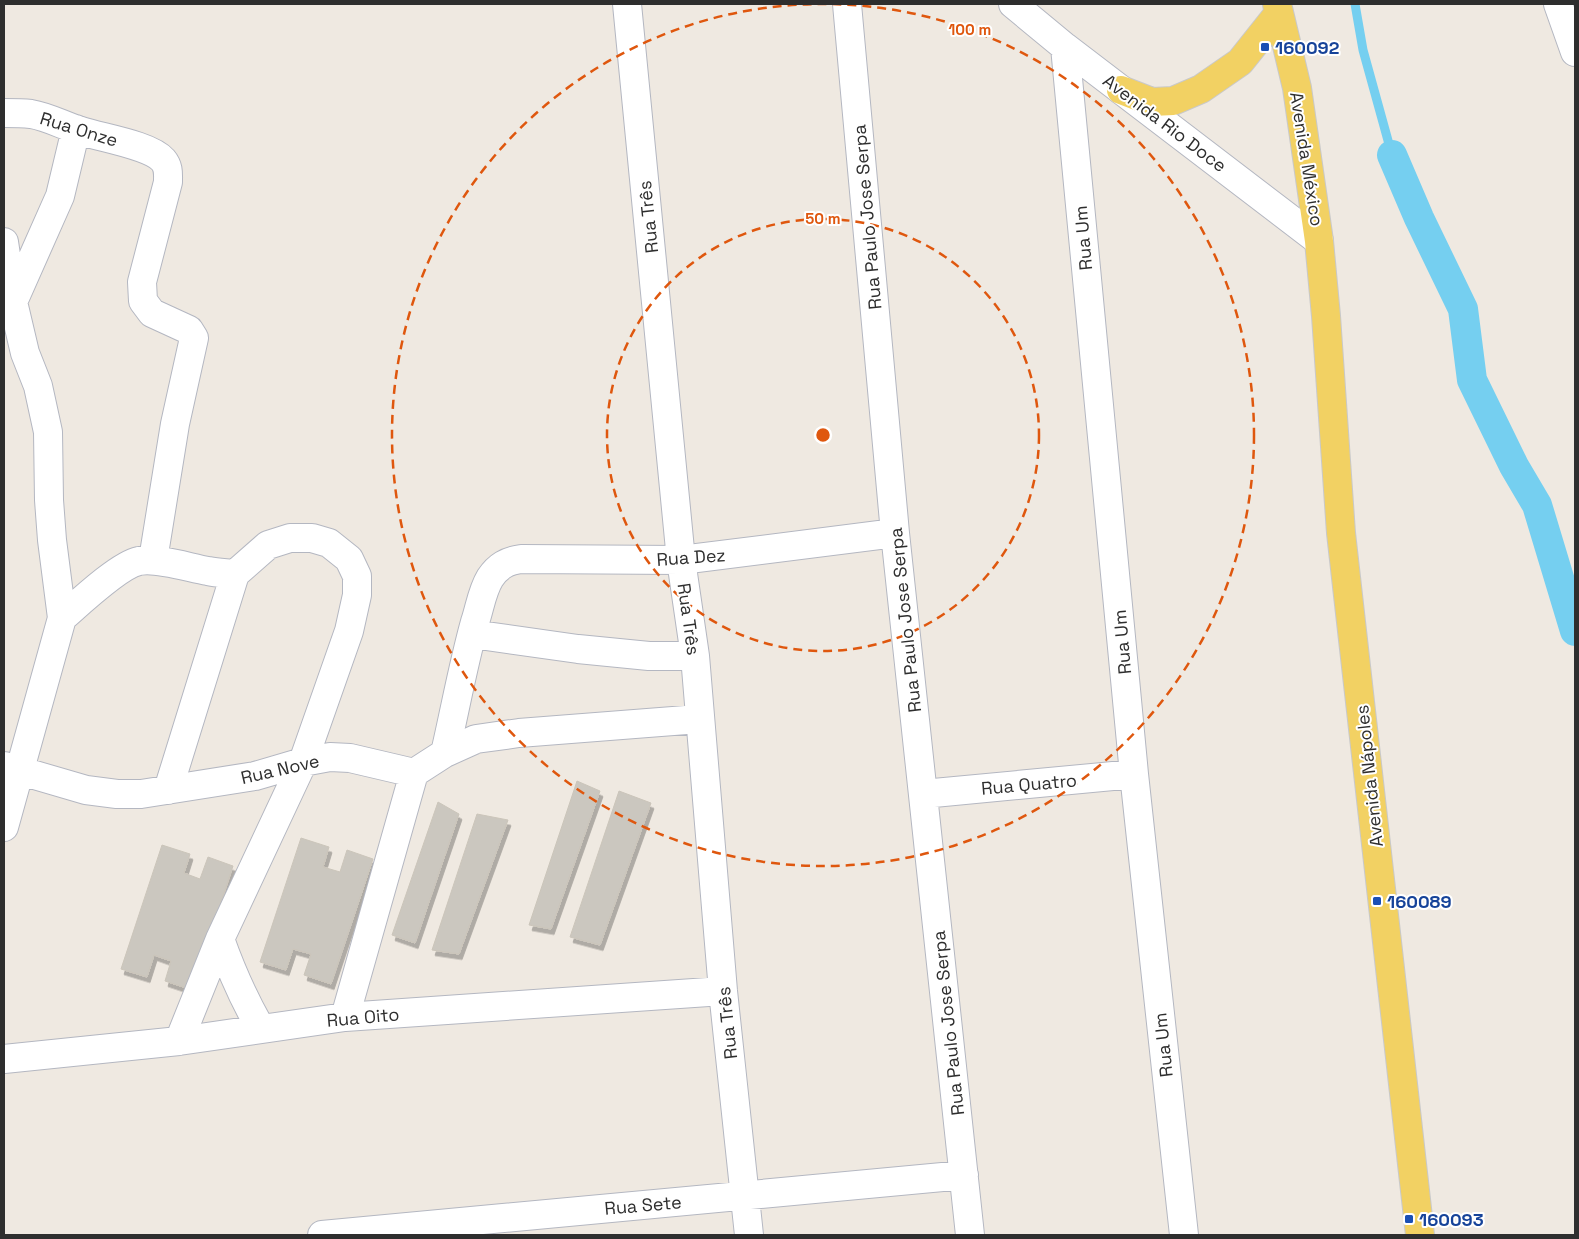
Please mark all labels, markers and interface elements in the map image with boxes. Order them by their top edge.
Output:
text: 100 m [949,20,991,39]
place label: 160092 [1275,36,1340,59]
marker: 160092 [1259,41,1271,53]
street label: Avenida Rio Doce [1099,69,1231,177]
street label: Avenida México [1285,90,1329,228]
street label: Rua Onze [37,106,121,152]
street label: Rua Paulo Jose Serpa [847,123,887,311]
street label: Rua Três [633,180,663,254]
street label: Rua Um [1069,205,1097,271]
text: 50 m [805,209,841,228]
centre of rings [814,426,832,444]
street label: Rua Paulo Jose Serpa [884,526,926,714]
street label: Rua Dez [656,543,726,571]
street label: Rua Três [673,581,705,657]
street label: Rua Um [1108,609,1136,675]
street label: Avenida Nápoles [1350,704,1388,848]
street label: Rua Nove [238,749,322,789]
street label: Rua Quatro [980,768,1078,800]
place label: 160089 [1387,890,1452,913]
marker: 160089 [1371,895,1383,907]
street label: Rua Paulo Jose Serpa [927,929,969,1117]
street label: Rua Três [712,986,742,1060]
street label: Rua Oito [326,1002,400,1032]
street label: Rua Um [1148,1012,1178,1078]
street label: Rua Sete [603,1190,683,1220]
place label: 160093 [1419,1208,1484,1231]
marker: 160093 [1403,1213,1415,1225]

